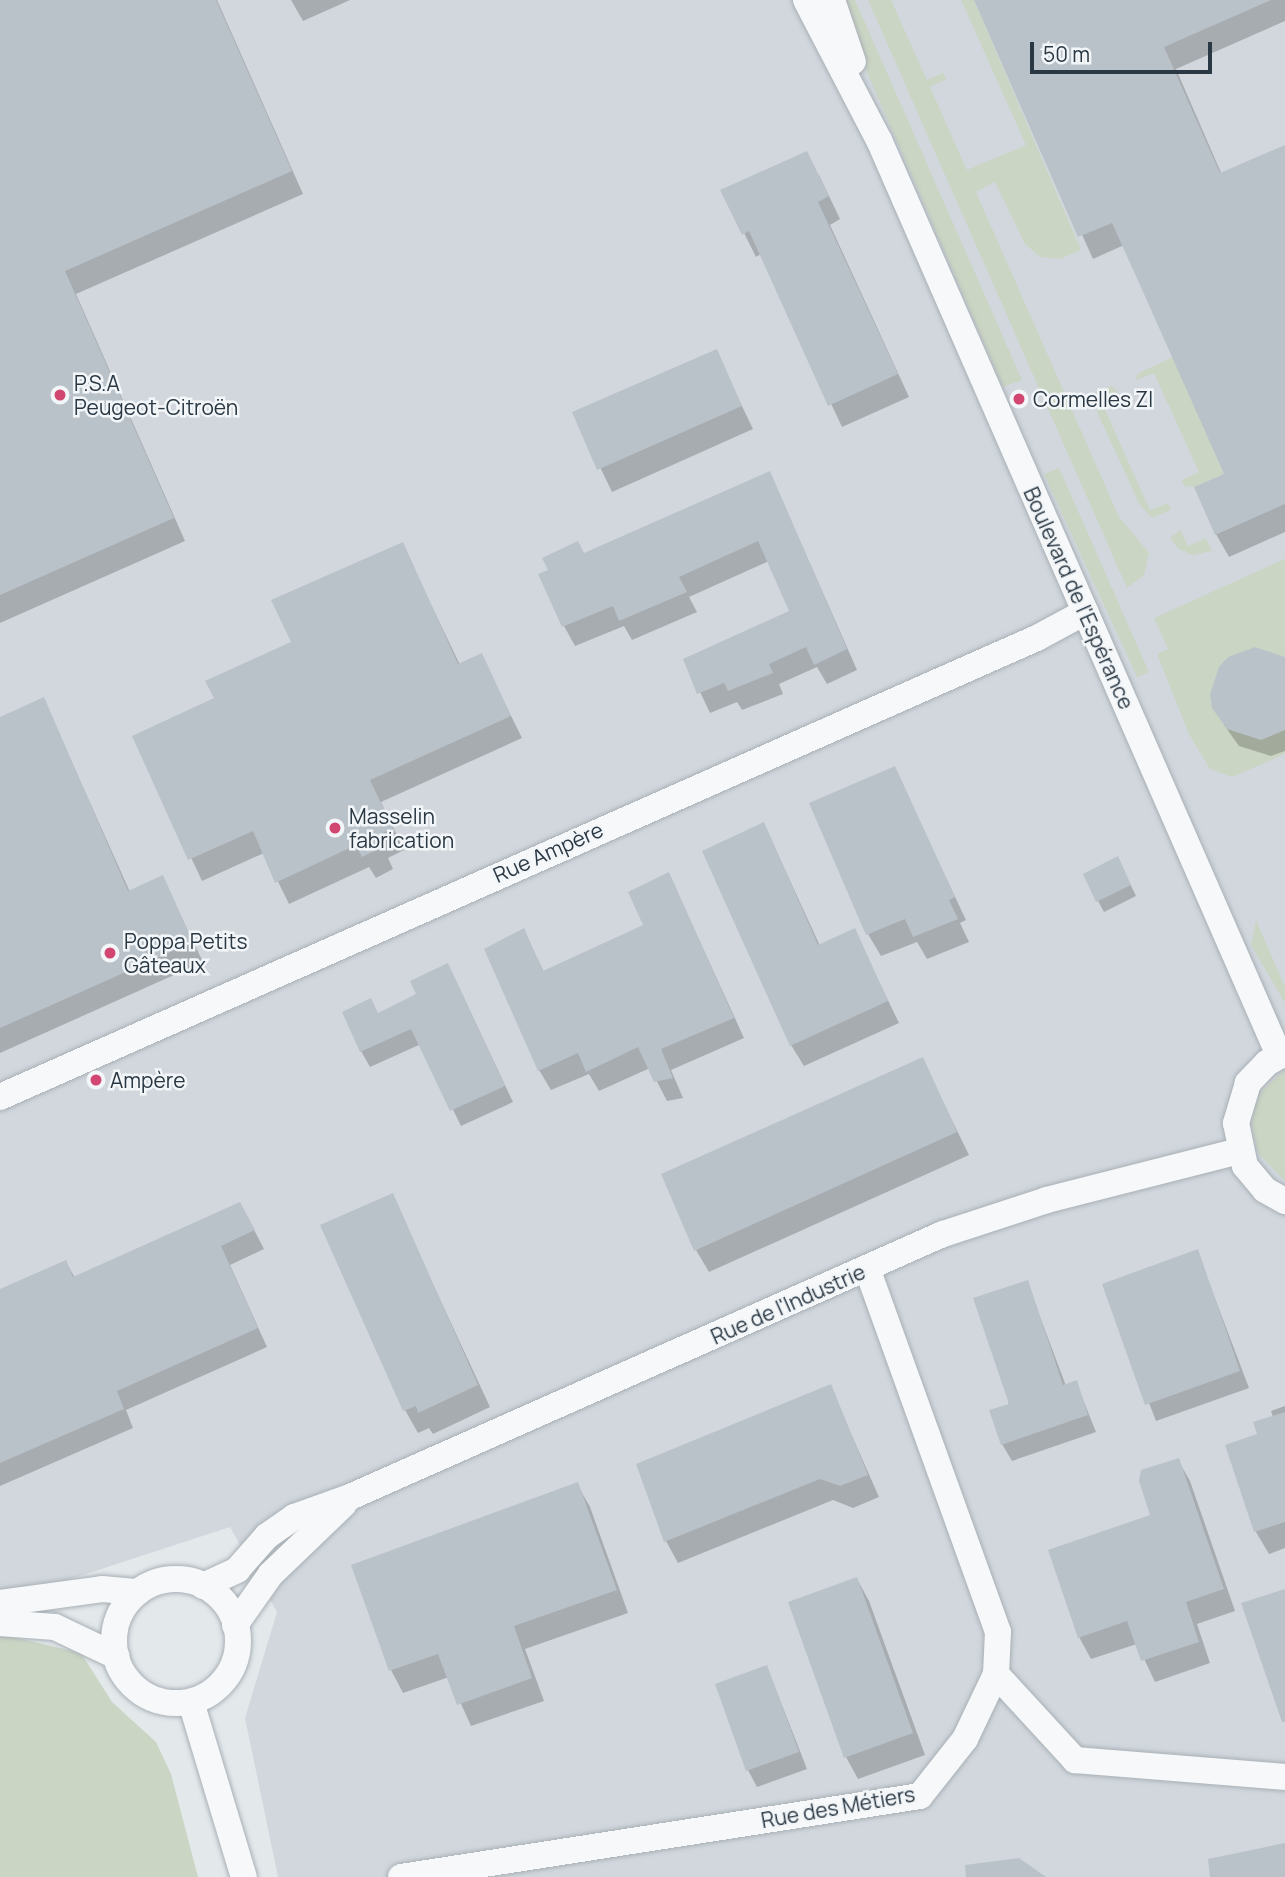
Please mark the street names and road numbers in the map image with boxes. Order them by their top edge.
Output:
street label: Boulevard de l'Espérance [1019,483,1139,713]
street label: Rue Ampère [489,817,607,887]
street label: Rue de l'Industrie [707,1259,869,1349]
street label: Rue des Métiers [759,1781,917,1833]

